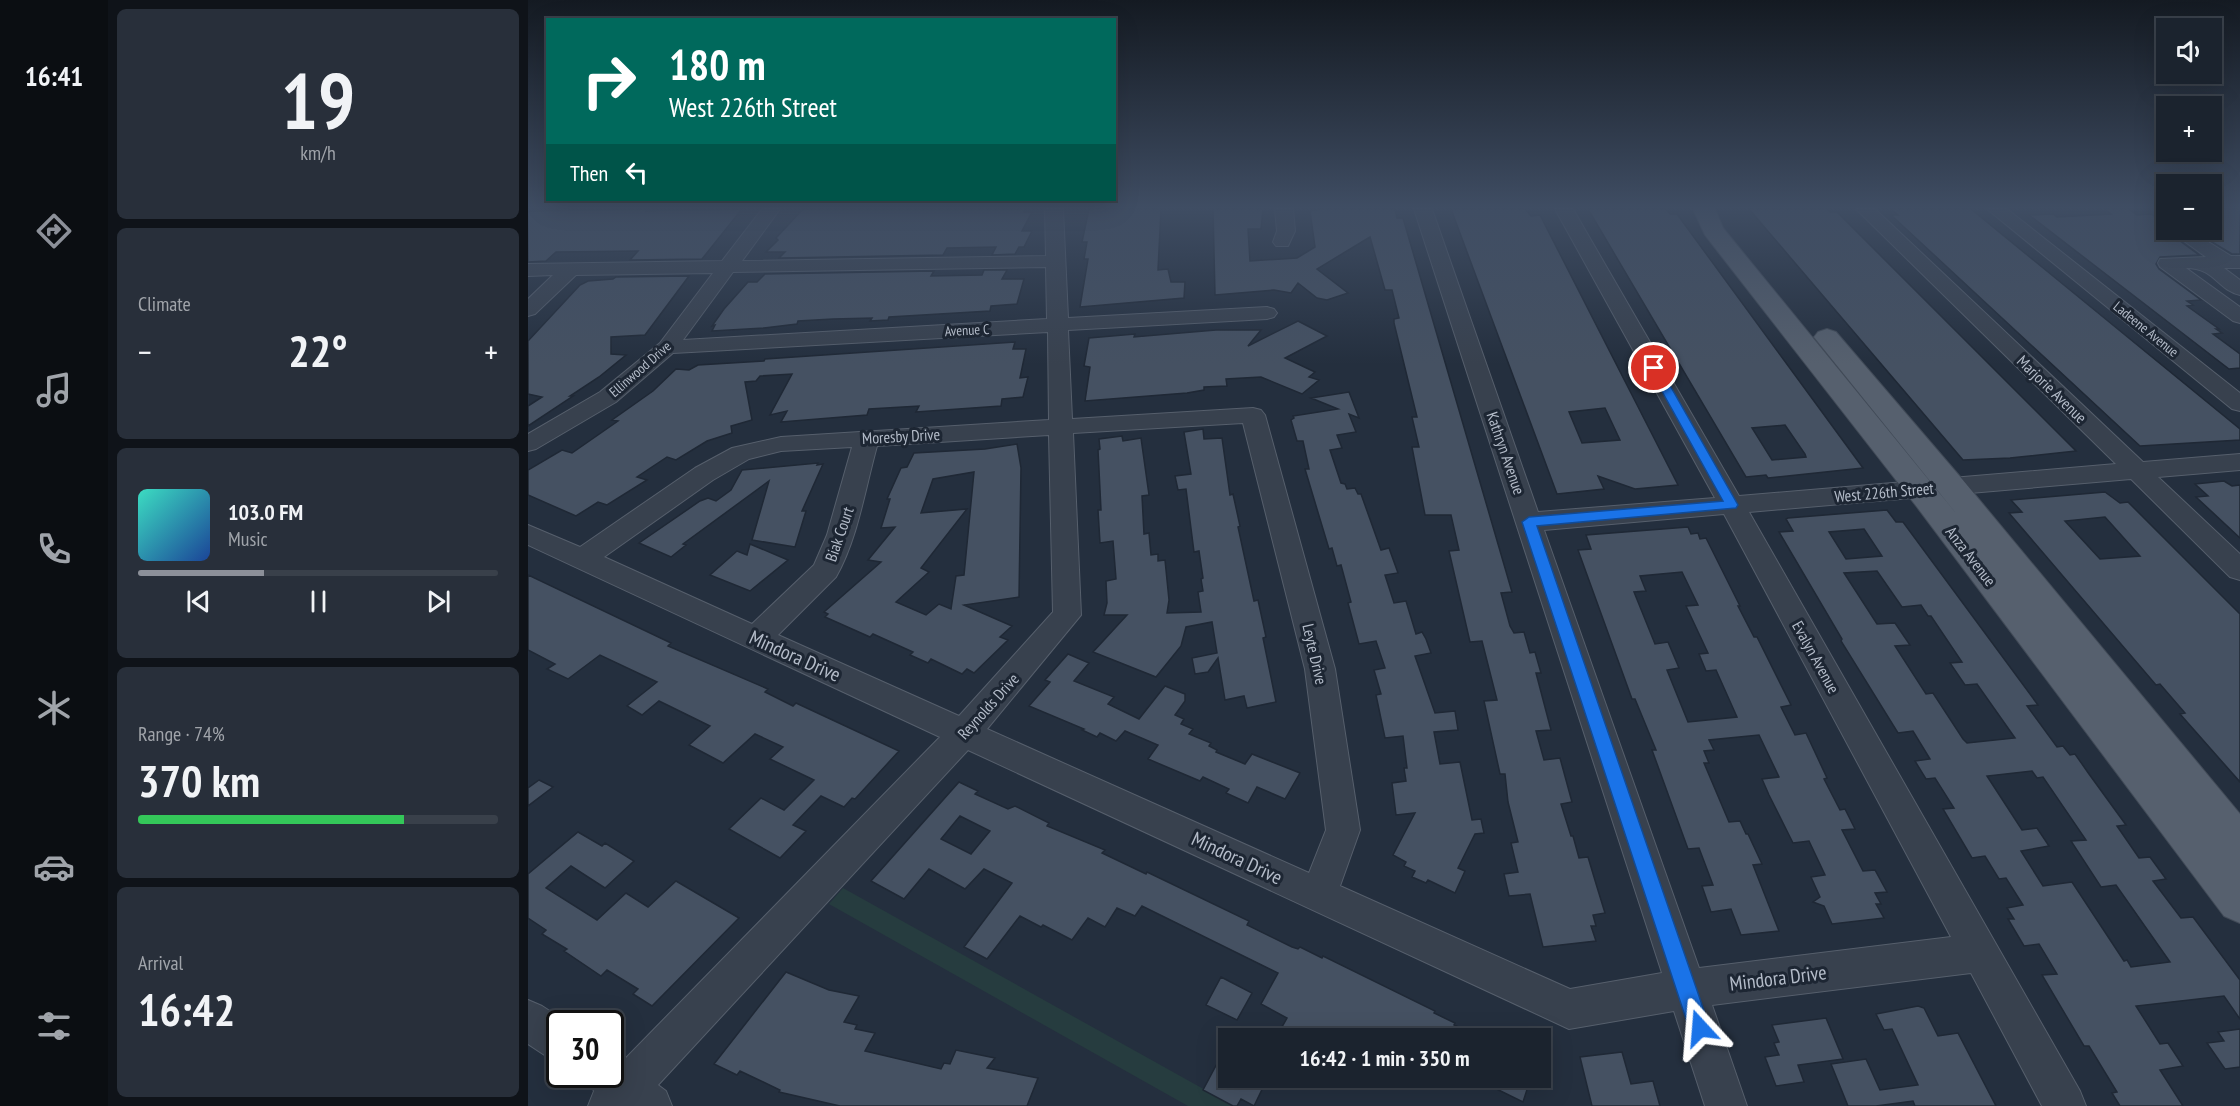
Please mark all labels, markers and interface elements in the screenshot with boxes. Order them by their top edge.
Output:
map controls [2156,18,2222,240]
button: sound [2156,18,2222,84]
text: 180 m [669,37,766,92]
icon: right [570,42,648,120]
text: 19 [281,50,355,151]
text: 16:41 [25,59,83,93]
text: West 226th Street [669,90,837,124]
button: + [2156,96,2222,162]
text: km/h [300,140,336,166]
icon: left [620,156,653,189]
text: Then [570,159,608,187]
button: − [2156,174,2222,240]
icon: directions [33,210,75,252]
text: Climate [138,291,191,317]
street label: Ladeene Avenue [2110,297,2182,361]
street label: Avenue C [944,320,990,340]
text: 22° [288,321,348,379]
text: − [138,330,152,373]
text: + [484,330,498,373]
street label: Ellinwood Drive [605,337,675,401]
pin [1628,342,1679,393]
icon: arrive [1637,351,1670,384]
street label: Marjorie Avenue [2013,351,2091,427]
icon: music [33,369,75,411]
street label: Kathryn Avenue [1483,409,1529,497]
street label: Moresby Drive [861,424,941,448]
street label: West 226th Street [1834,478,1935,506]
text: 103.0 FM [228,498,303,526]
street label: Biak Court [820,503,858,564]
street label: Anza Avenue [1942,522,2000,590]
text: Music [228,526,268,552]
icon: phone [33,528,75,570]
icon: previous [182,585,215,618]
icon: pause [302,585,335,618]
icon: next [422,585,455,618]
street label: Evalyn Avenue [1788,617,1844,697]
street label: Leyte Drive [1298,622,1332,686]
street label: Mindora Drive [745,624,845,688]
street label: Reynolds Drive [953,669,1023,743]
icon: climate [33,687,75,729]
text: Range · 74% [138,721,225,747]
text: 370 km [138,751,260,809]
street label: Mindora Drive [1187,826,1287,890]
icon: car [33,846,75,888]
text: Arrival [138,950,183,976]
street label: Mindora Drive [1728,959,1828,997]
text: 16:42 [138,980,235,1038]
position arrow [1668,996,1732,1060]
icon: filters [33,1005,75,1047]
speed limit sign: 30 [546,1010,624,1088]
text: 16:42 · 1 min · 350 m [1299,1044,1470,1072]

